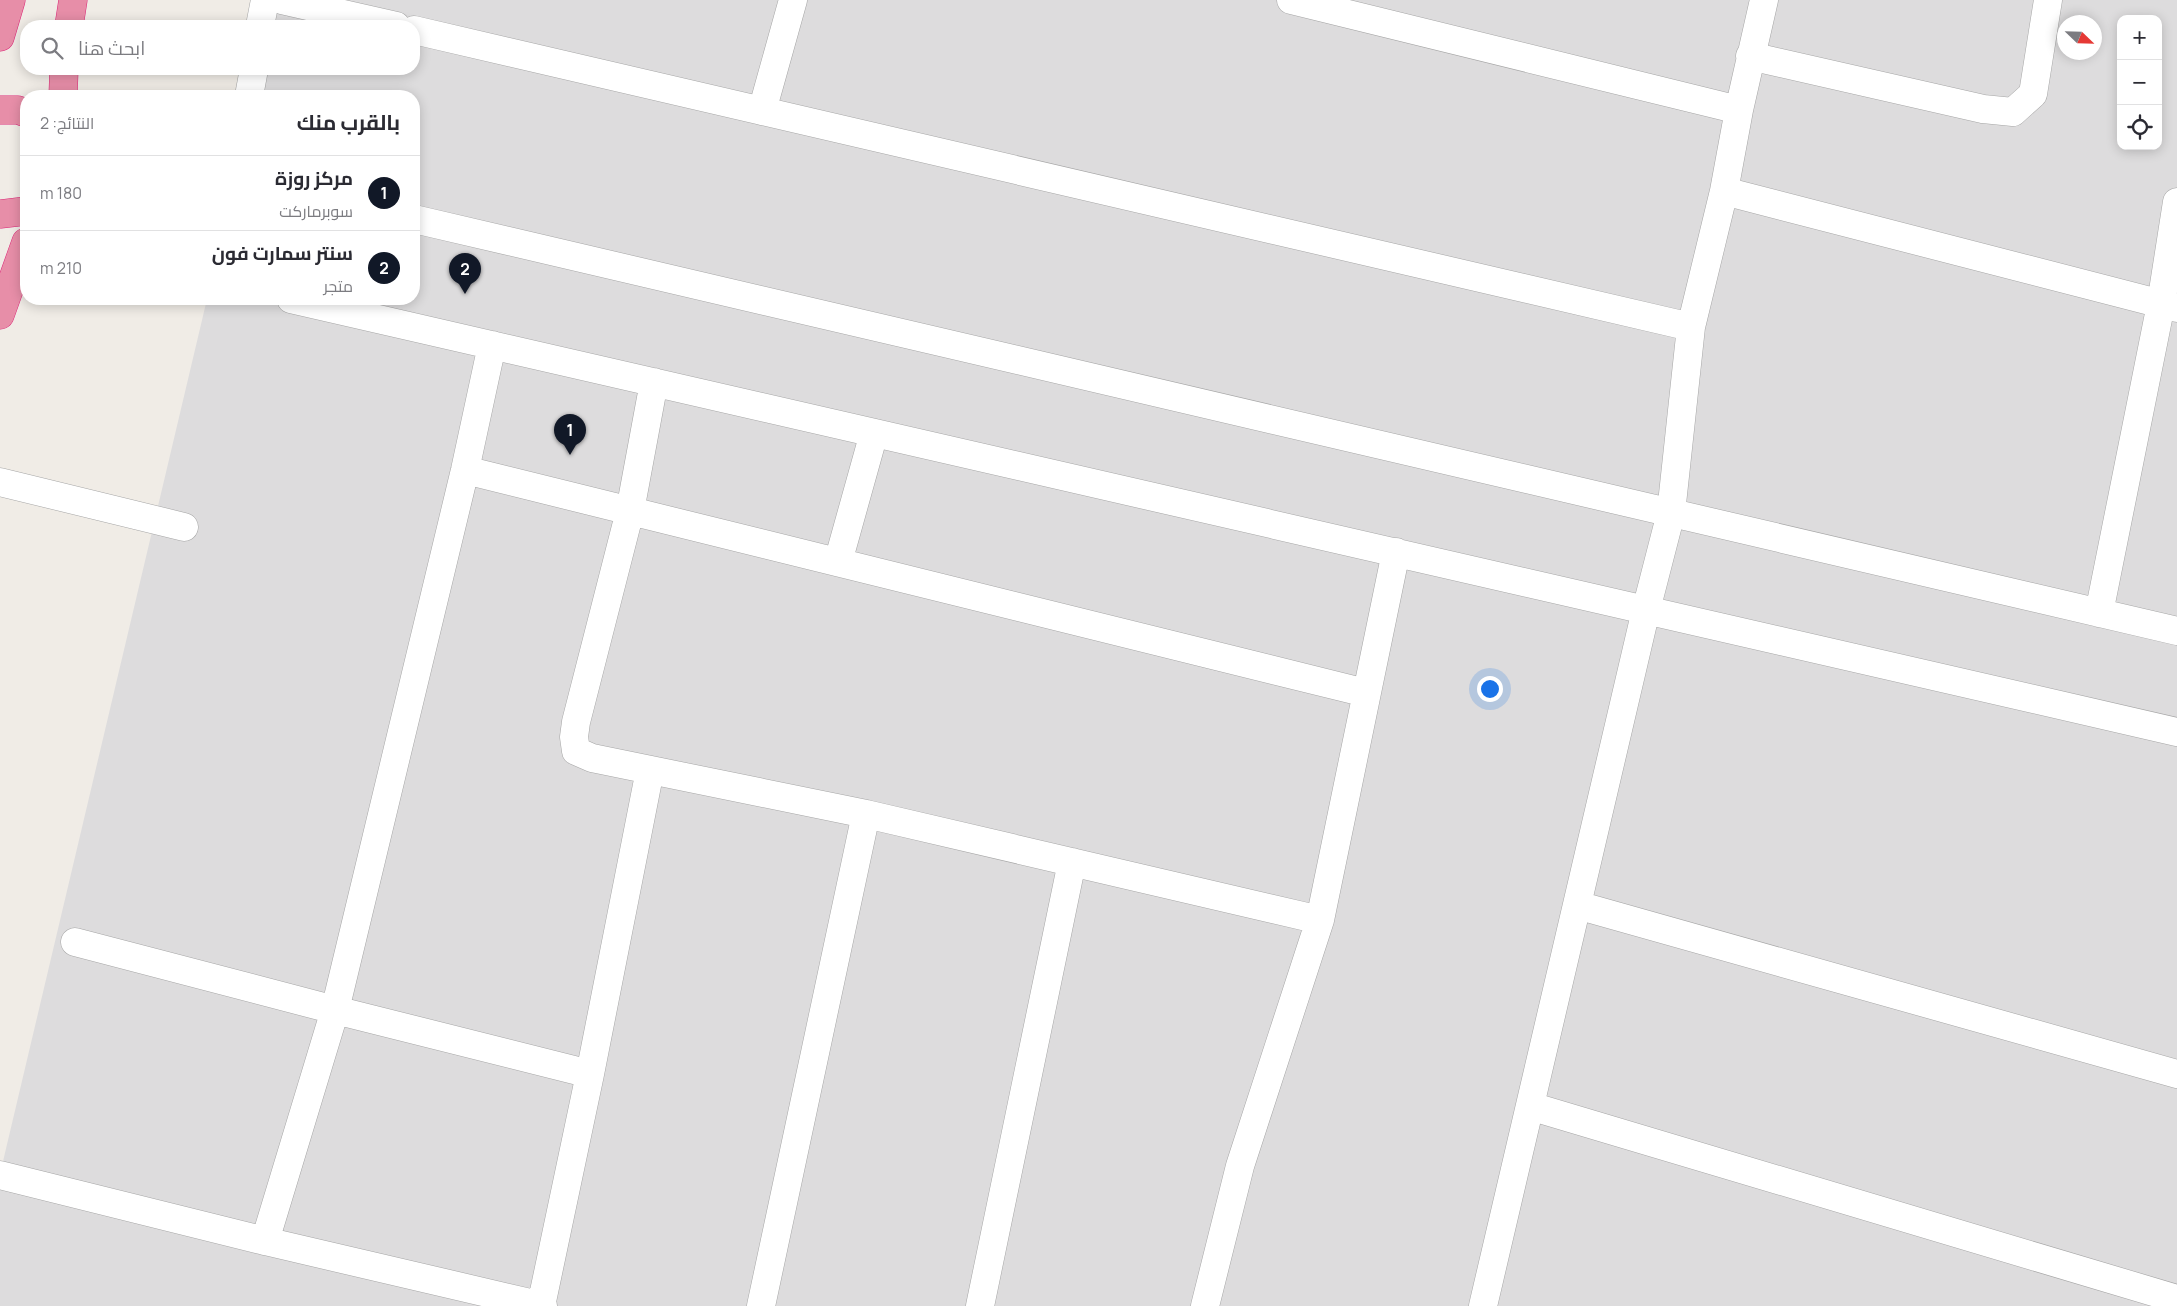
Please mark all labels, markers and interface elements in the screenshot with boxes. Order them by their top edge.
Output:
north arrow [2057,15,2102,60]
map controls [2117,15,2162,150]
button: + [2117,15,2162,60]
search box [20,20,420,75]
icon: search [38,34,66,62]
text: ابحث هنا [78,35,145,61]
button: − [2117,60,2162,105]
button: locate [2117,105,2162,150]
text: بالقرب منك [297,108,400,136]
text: النتائج: 2 [40,112,94,134]
text: مركز روزة [275,165,353,191]
text: 180 m [40,182,82,204]
text: 1 [381,182,388,204]
text: سوبرماركت [279,200,353,222]
text: سنتر سمارت فون [212,240,353,266]
pin: 2 [449,253,481,294]
text: 210 m [40,257,82,279]
text: 2 [379,257,389,279]
text: متجر [324,275,353,297]
pin: 1 [554,414,586,455]
your location [1477,676,1503,702]

